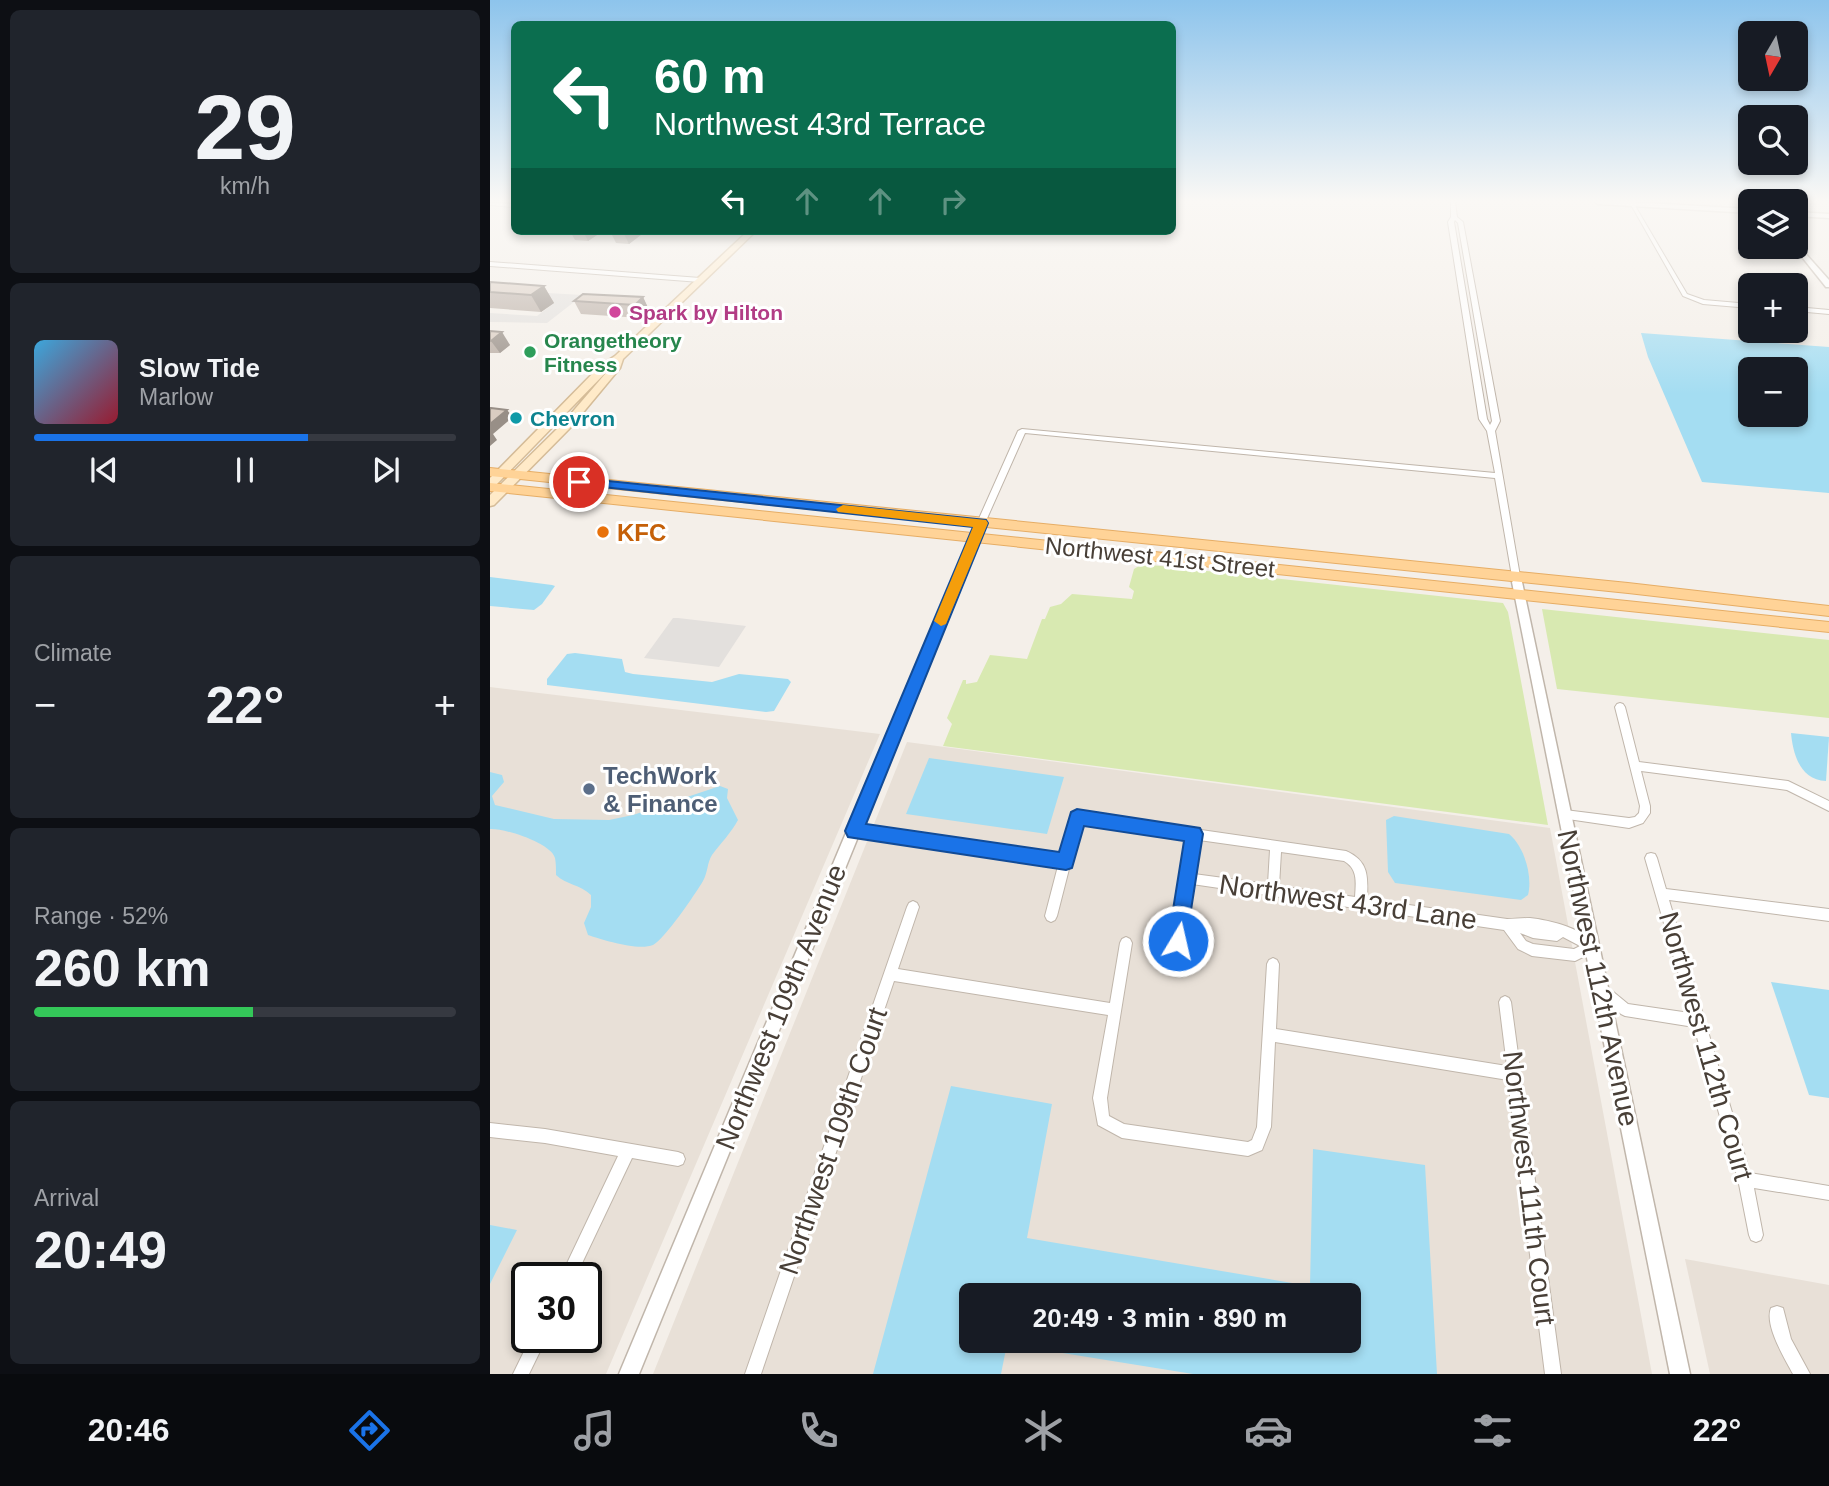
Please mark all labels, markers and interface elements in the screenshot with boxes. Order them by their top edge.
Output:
north arrow [1738,21,1808,91]
map controls [1738,21,1808,427]
icon: left [539,49,630,140]
text: 60 m [654,49,766,103]
text: 29 [194,77,296,178]
button: search [1738,105,1808,175]
text: Northwest 43rd Terrace [654,106,986,142]
text: km/h [220,173,270,199]
icon: left [715,182,753,220]
icon: ahead [788,182,826,220]
icon: ahead [861,182,899,220]
icon: right [934,182,972,220]
button: layers [1738,189,1808,259]
button: + [1738,273,1808,343]
place label: Spark by Hilton [629,301,783,324]
marker: Spark by Hilton [607,304,623,320]
place label: Orangetheory Fitness [544,329,682,376]
marker: Orangetheory Fitness [522,344,538,360]
text: Slow Tide [139,353,260,383]
button: − [1738,357,1808,427]
text: Marlow [139,384,213,410]
place label: Chevron [530,407,615,430]
marker: Chevron [508,410,524,426]
icon: previous [85,451,123,489]
icon: pause [226,451,264,489]
icon: next [367,451,405,489]
pin [549,452,609,512]
icon: arrive [560,463,598,501]
place label: KFC [617,519,666,546]
marker: KFC [595,524,611,540]
street label: Northwest 41st Street [1044,532,1276,583]
text: Climate [34,640,112,666]
text: 22° [206,676,284,734]
text: − [34,684,56,726]
text: + [434,684,456,726]
place label: TechWork & Finance [603,762,718,817]
marker: TechWork & Finance [581,781,597,797]
street label: Northwest 112th Avenue [1551,827,1645,1129]
street label: Northwest 109th Avenue [710,860,852,1154]
street label: Northwest 43rd Lane [1217,869,1479,935]
text: Range · 52% [34,903,168,929]
position arrow [1141,904,1215,978]
street label: Northwest 112th Court [1653,908,1759,1184]
text: 260 km [34,939,210,997]
street label: Northwest 109th Court [773,1003,893,1278]
street label: Northwest 111th Court [1497,1049,1561,1327]
text: Arrival [34,1185,99,1211]
text: 20:49 [34,1221,167,1279]
speed limit sign: 30 [511,1262,602,1353]
text: 20:49 · 3 min · 890 m [1033,1303,1287,1333]
icon: directions [345,1406,394,1455]
icon: music [570,1406,619,1455]
icon: phone [794,1406,843,1455]
icon: climate [1019,1406,1068,1455]
icon: car [1244,1406,1293,1455]
icon: filters [1468,1406,1517,1455]
text: 20:46 [88,1412,170,1448]
text: 22° [1693,1412,1741,1448]

